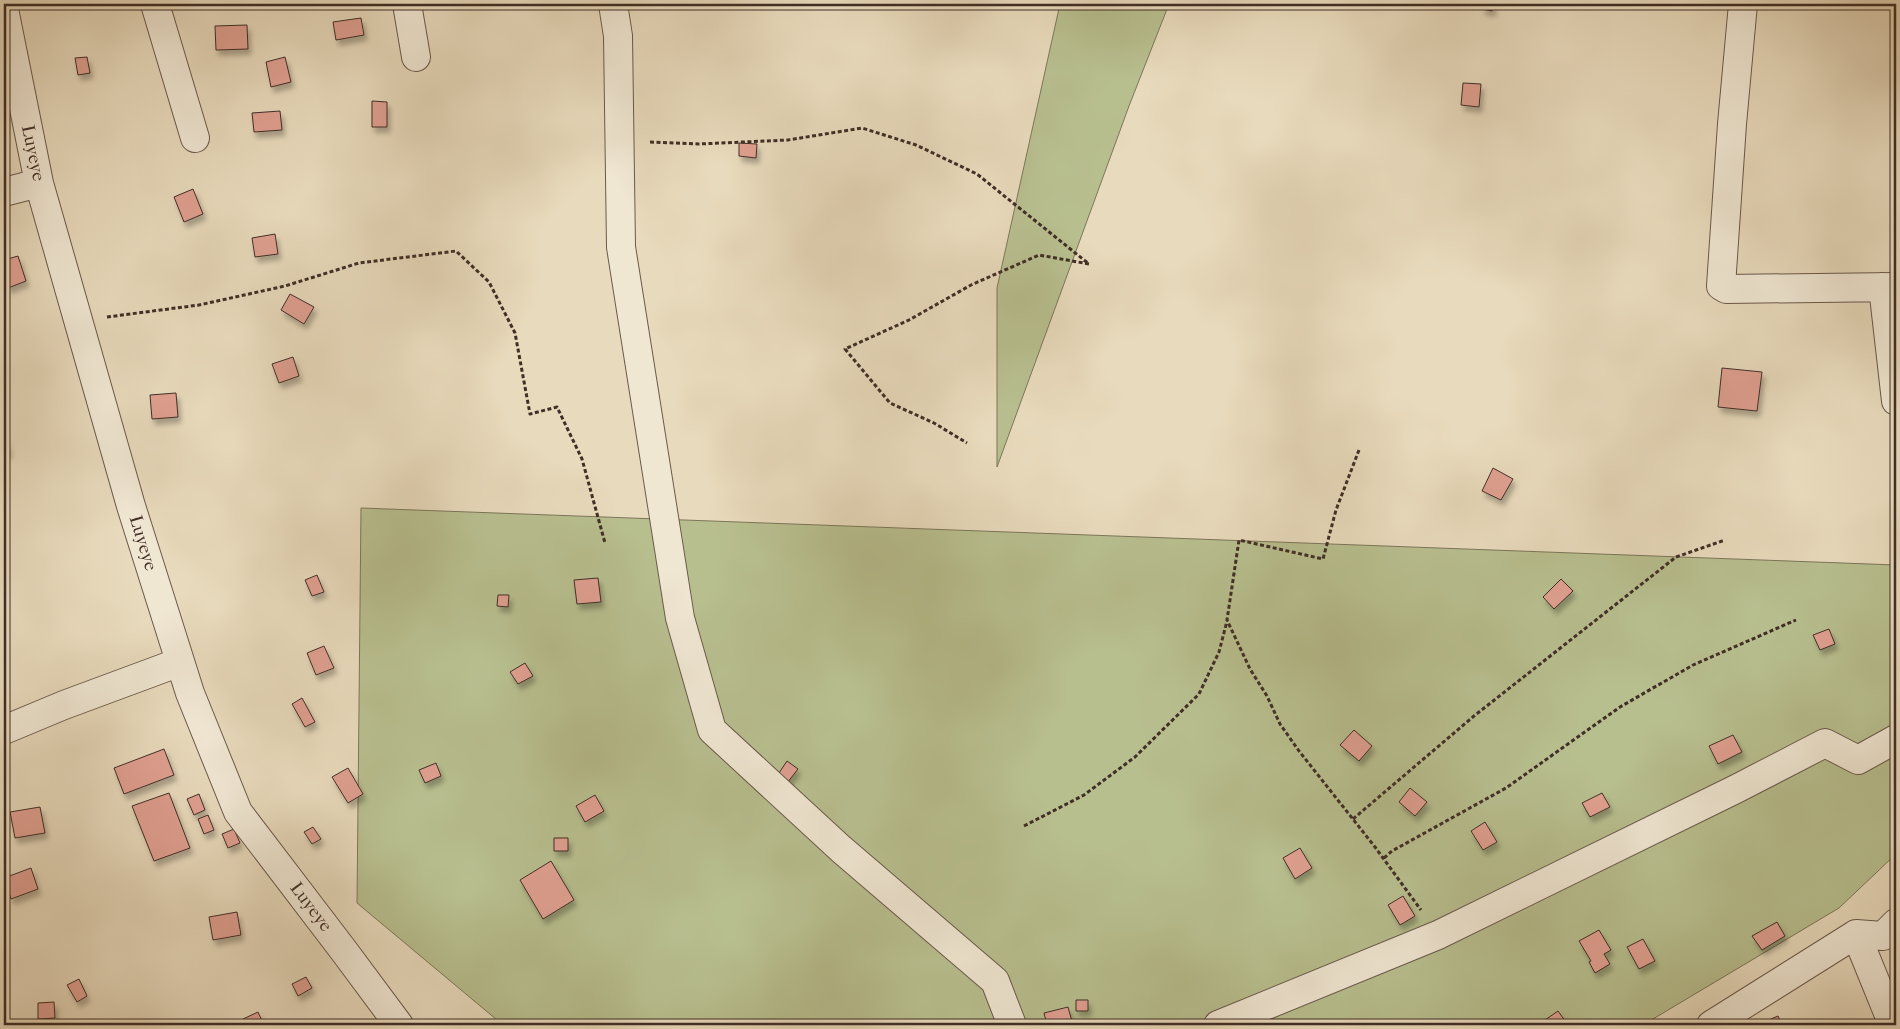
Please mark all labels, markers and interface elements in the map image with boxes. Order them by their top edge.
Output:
street label: Luyeye [17,123,49,183]
street label: Luyeye [125,513,161,573]
street label: Luyeye [286,878,336,936]

